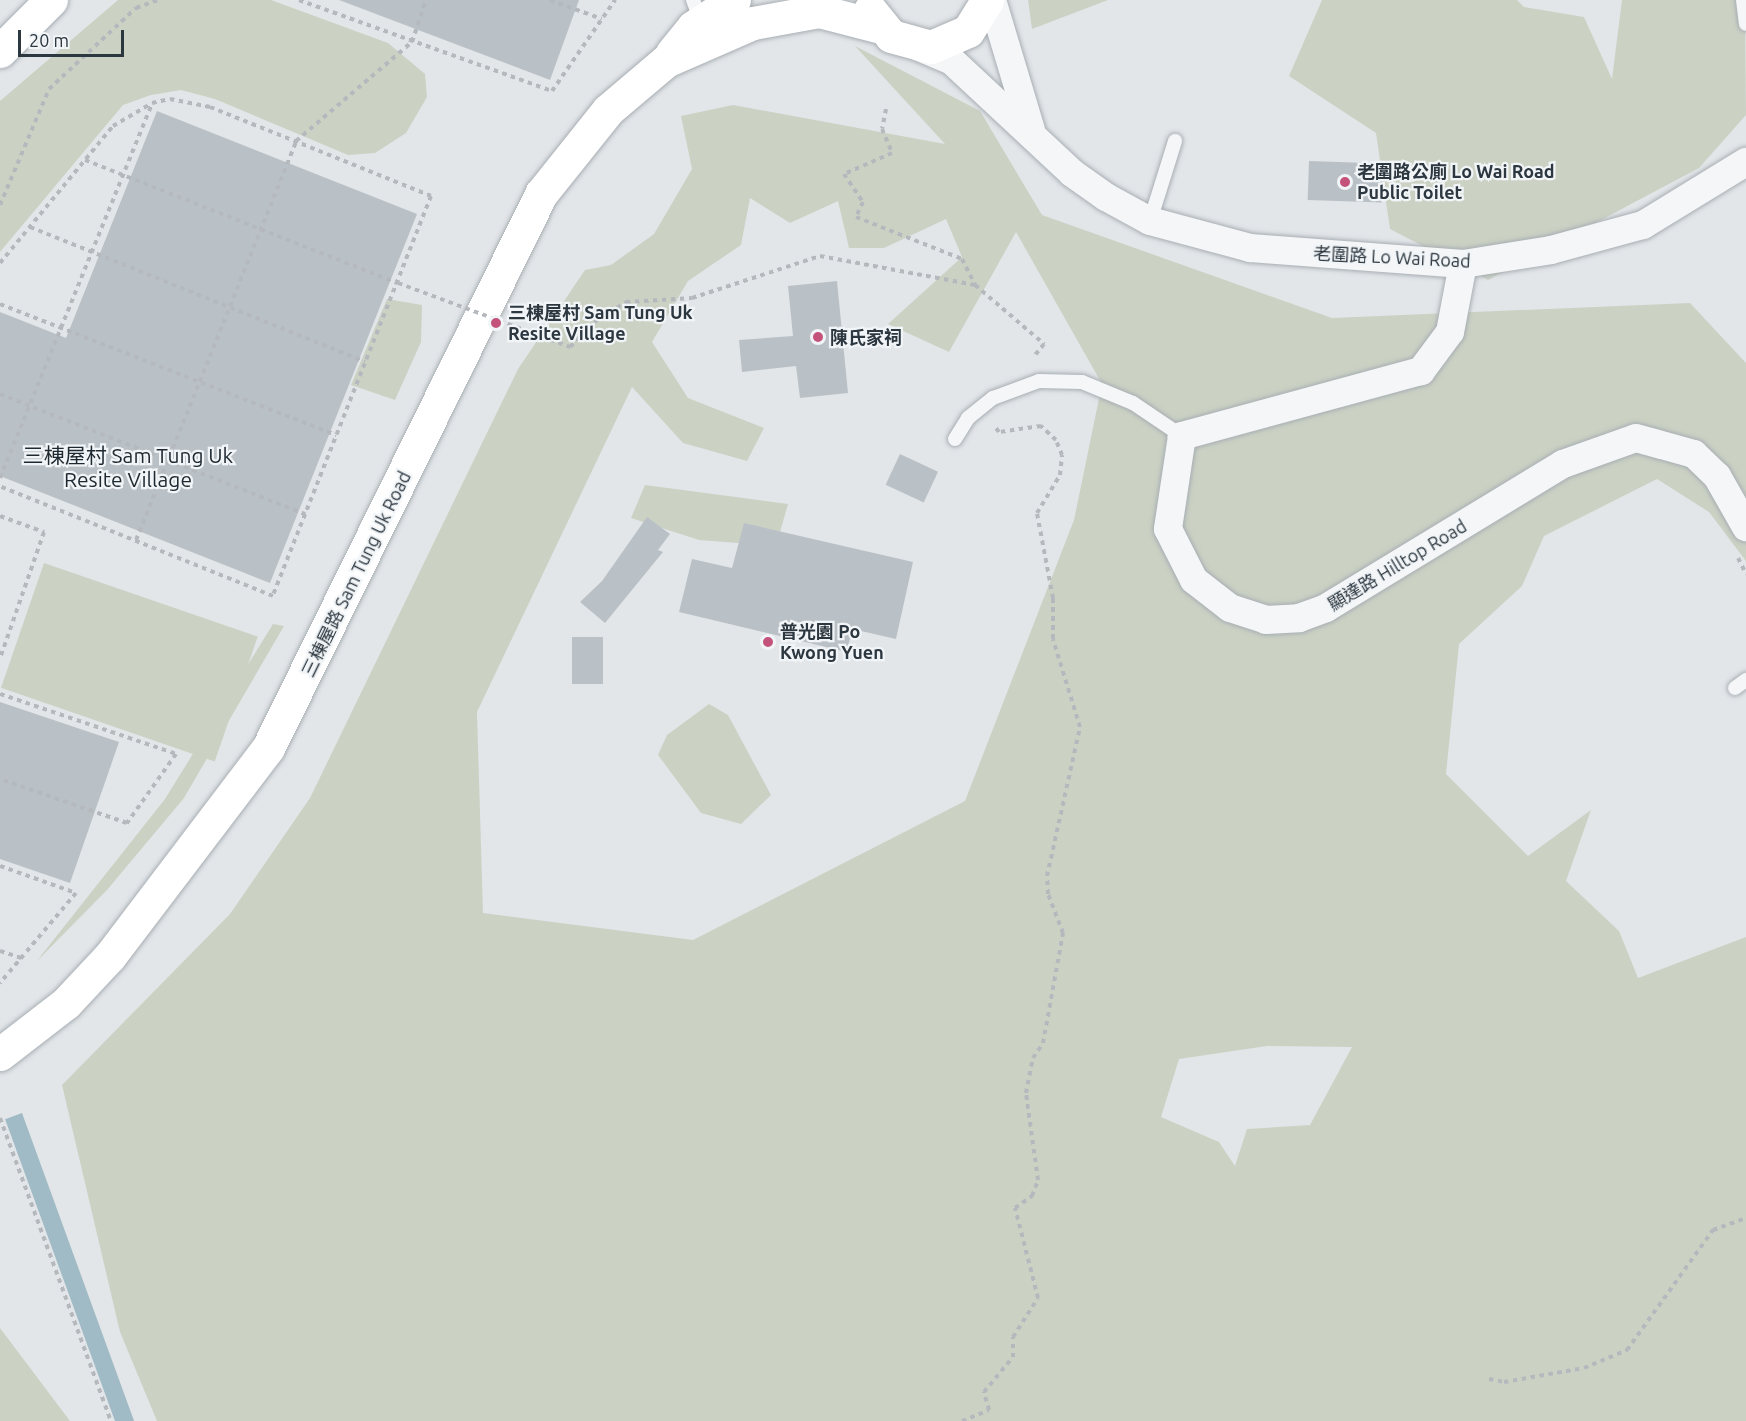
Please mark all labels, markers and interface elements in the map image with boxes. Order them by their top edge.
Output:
scale bar [21,18,128,56]
text: 20 m [29,30,69,50]
place label: 老圍路公廁 Lo Wai Road Public Toilet [1357,161,1555,204]
marker: 老圍路公廁 Lo Wai Road Public Toilet [1338,175,1352,189]
street label: 老圍路 Lo Wai Road [1313,242,1471,272]
place label: 三棟屋村 Sam Tung Uk Resite Village [508,302,693,344]
marker: 三棟屋村 Sam Tung Uk Resite Village [489,316,503,330]
place label: 陳氏家祠 [830,326,902,348]
marker: 陳氏家祠 [811,330,825,344]
district label: 三棟屋村 Sam Tung Uk Resite Village [23,442,233,492]
street label: 三棟屋路 Sam Tung Uk Road [297,468,415,680]
street label: 顯達路 Hilltop Road [1324,515,1470,615]
place label: 普光園 Po Kwong Yuen [780,621,884,664]
marker: 普光園 Po Kwong Yuen [761,635,775,649]

